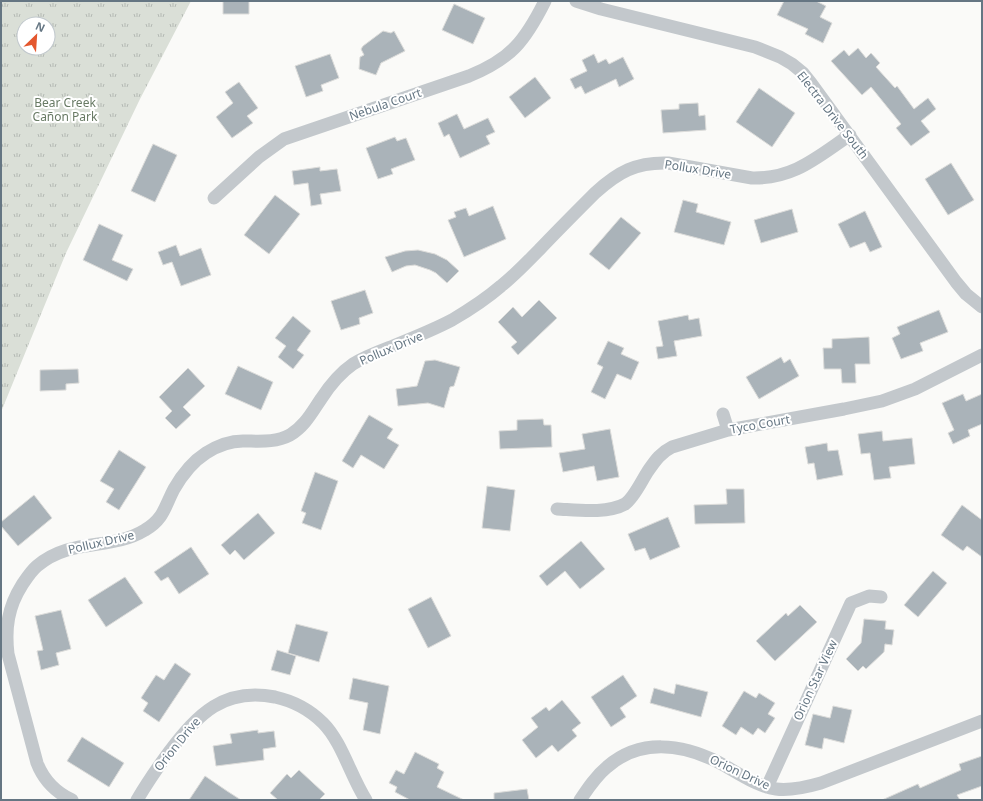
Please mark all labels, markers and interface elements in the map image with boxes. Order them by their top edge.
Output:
north arrow [16,16,56,56]
text: N [33,18,48,35]
street label: Electra Drive South [793,68,873,162]
street label: Nebula Court [347,84,424,124]
park label: Bear Creek Cañon Park [33,94,98,125]
street label: Pollux Drive [663,155,733,183]
street label: Pollux Drive [357,327,425,369]
street label: Tyco Court [729,410,792,438]
street label: Pollux Drive [66,526,136,558]
street label: Orion Star View [789,636,841,723]
street label: Orion Drive [150,713,204,775]
street label: Orion Drive [707,751,773,794]

